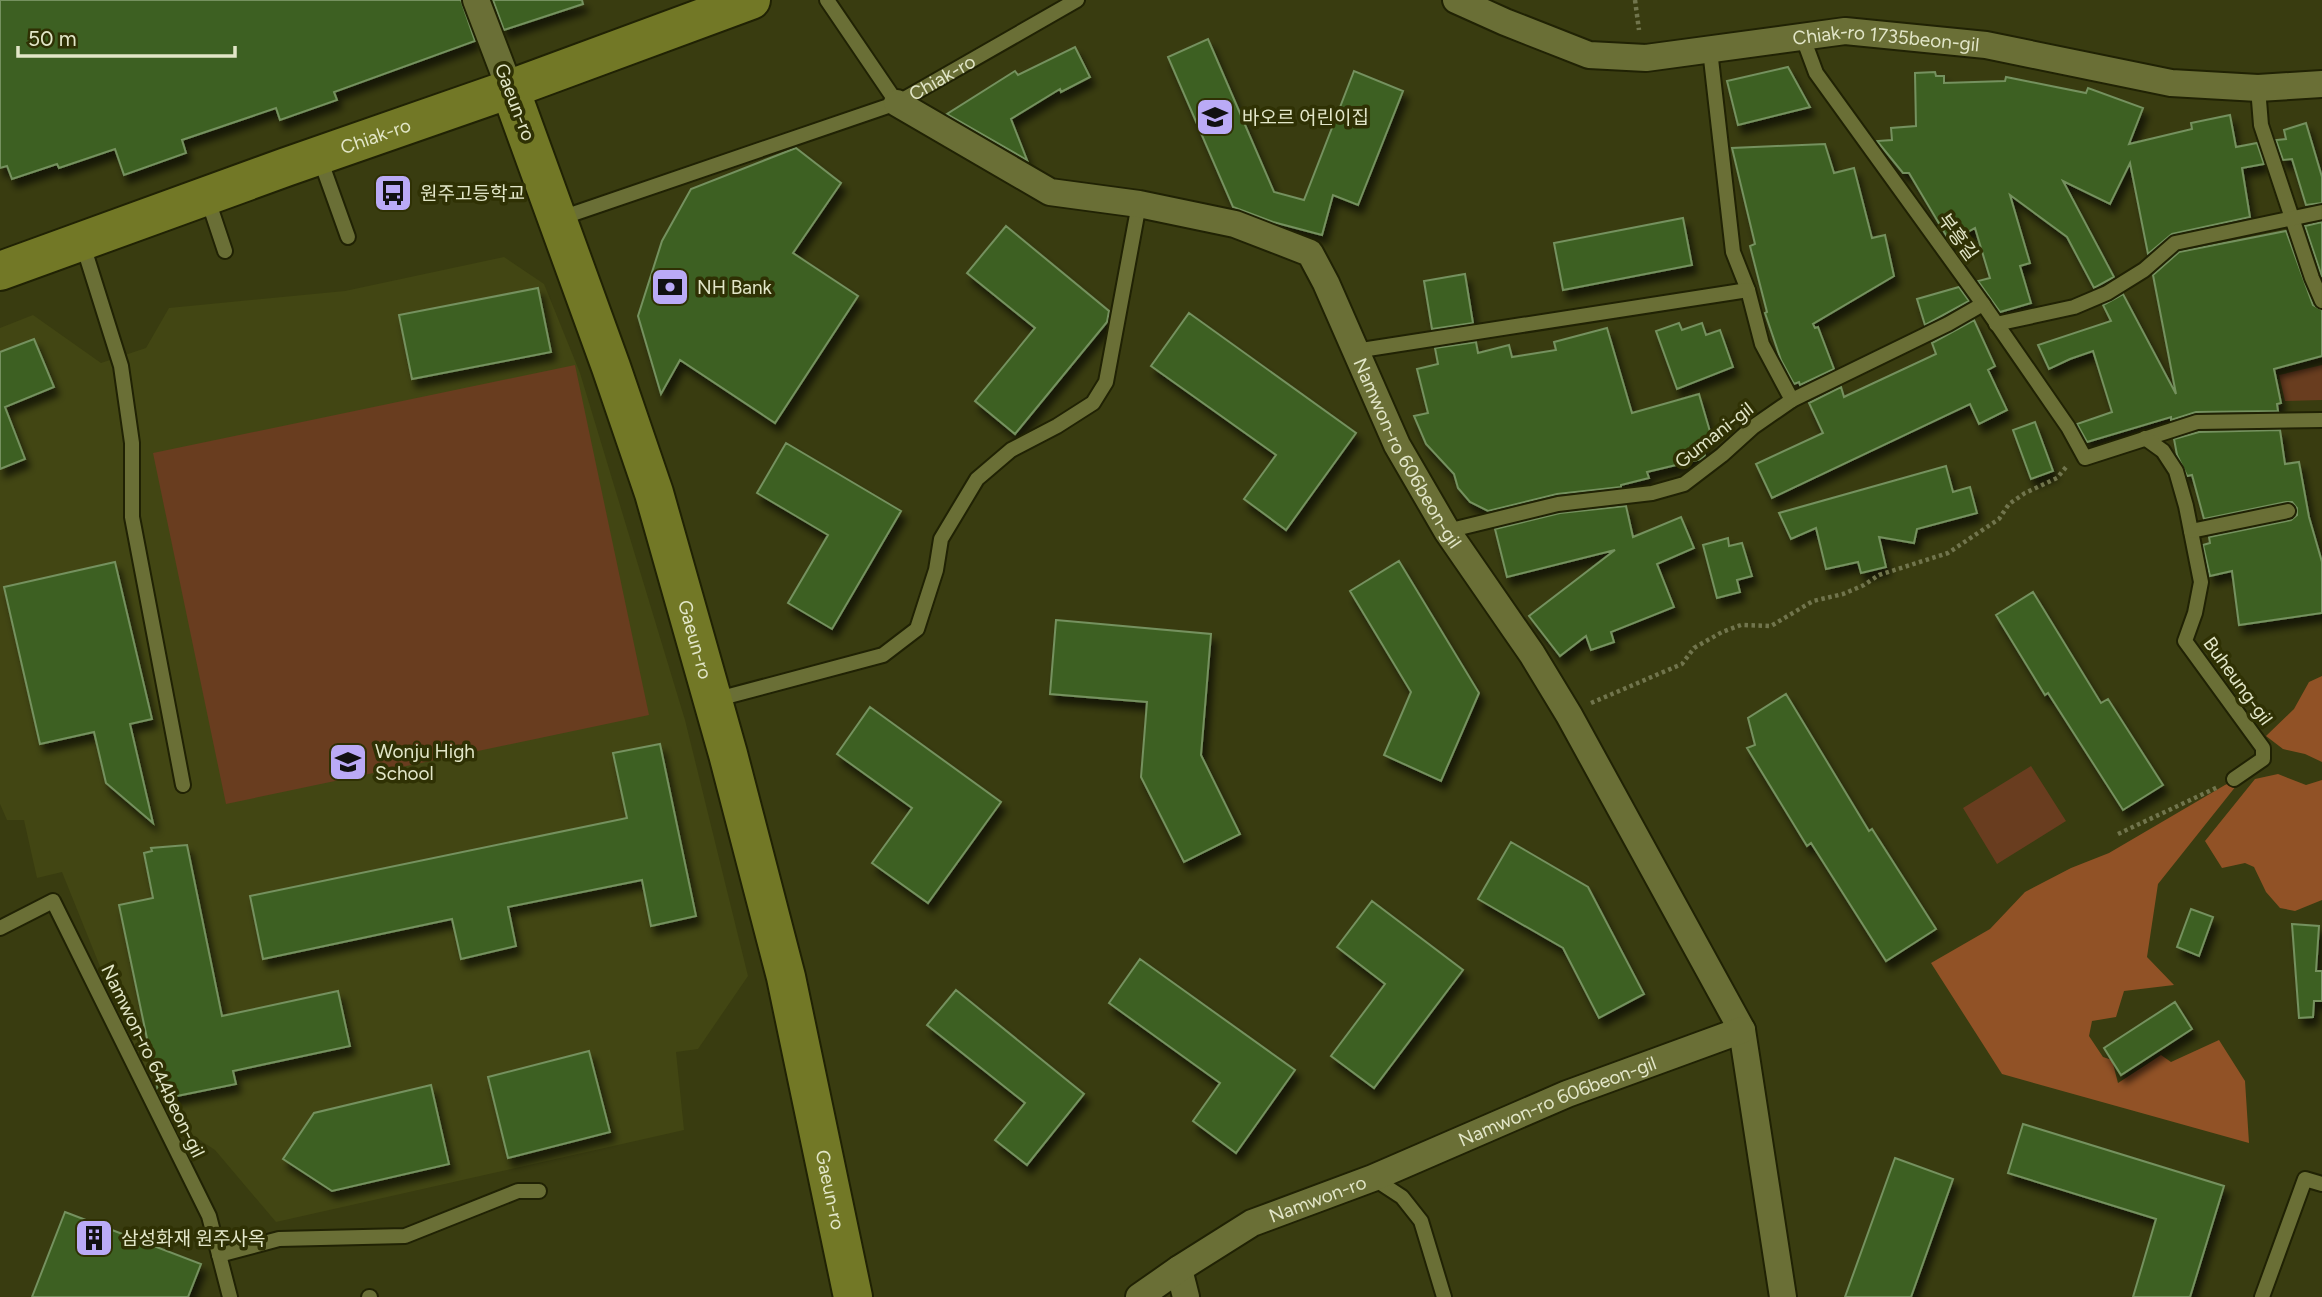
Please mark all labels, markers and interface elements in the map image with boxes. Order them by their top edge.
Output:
scale bar [18,14,234,58]
street label: Chiak-ro 1735beon-gil [1791,19,1981,56]
text: 50 m [28,26,77,51]
street label: Chiak-ro [904,49,979,105]
street label: Gaeun-ro [490,60,540,144]
school or university icon: 바오르 어린이집 [1194,96,1236,138]
place label: 바오르 어린이집 [1242,106,1369,129]
street label: Chiak-ro [337,113,414,159]
bus stop icon: 원주고등학교 [372,172,414,214]
place label: 원주고등학교 [420,182,525,205]
street label: 부흥길 [1933,209,1983,265]
bank icon: NH Bank [649,266,691,308]
place label: NH Bank [697,276,773,299]
street label: Namwon-ro 606beon-gil [1349,354,1467,552]
street label: Gumani-gil [1670,397,1758,473]
street label: Gaeun-ro [673,597,718,681]
street label: Buheung-gil [2198,632,2278,730]
place label: Wonju High School [375,740,475,785]
school or university icon: Wonju High School [327,741,369,783]
street label: Namwon-ro 644beon-gil [96,961,210,1161]
street label: Namwon-ro 606beon-gil [1455,1051,1659,1151]
street label: Gaeun-ro [811,1148,850,1232]
street label: Namwon-ro [1266,1170,1369,1227]
building icon: 삼성화재 원주사옥 [73,1217,115,1259]
place label: 삼성화재 원주사옥 [121,1227,266,1250]

